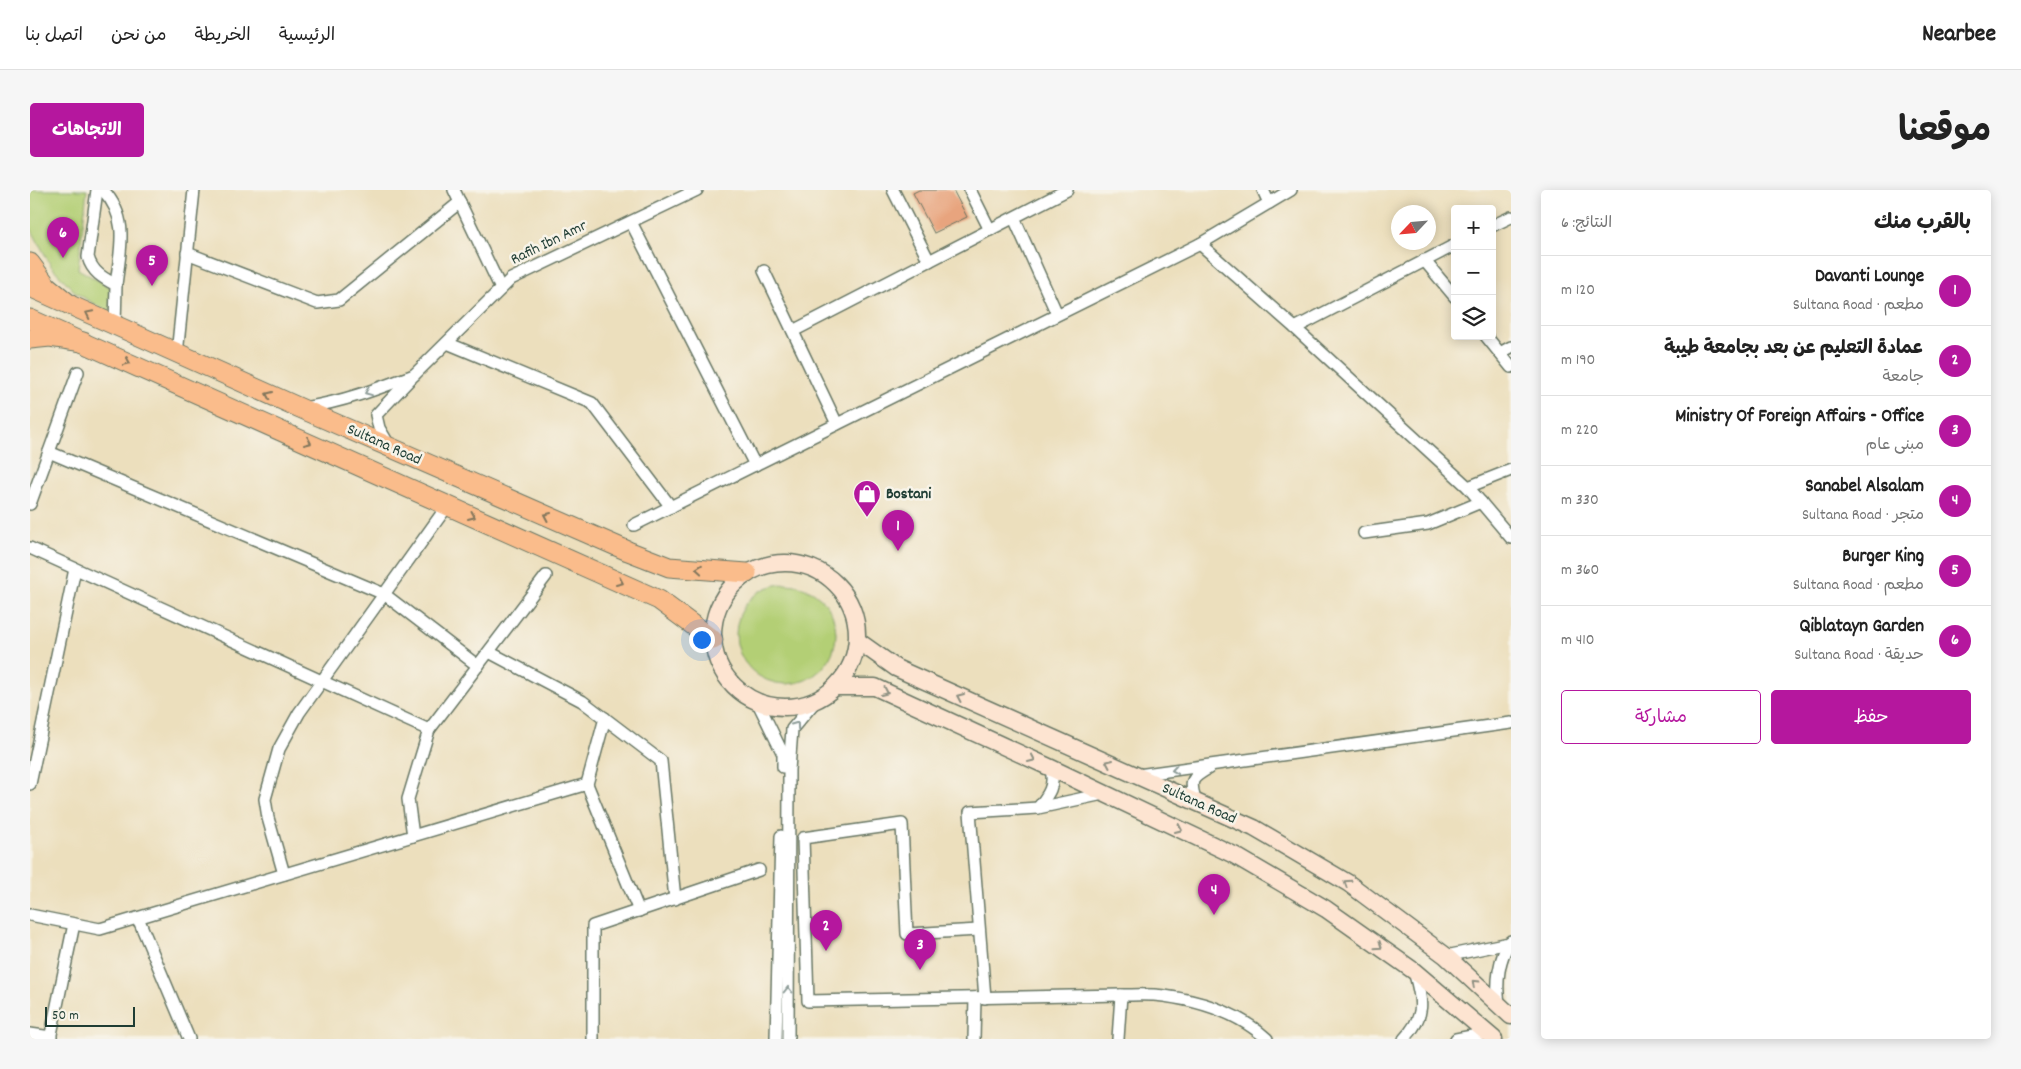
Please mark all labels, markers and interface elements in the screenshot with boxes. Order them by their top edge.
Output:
text: Nearbee [1922,18,1996,52]
text: اتصل بنا [25,24,83,49]
text: من نحن [111,24,167,49]
text: الخريطة [195,24,251,49]
text: الرئيسية [279,24,335,49]
button: الاتجاهات [30,103,144,157]
text: موقعنا [1898,108,1991,158]
north arrow [1391,205,1436,250]
map controls [1451,205,1496,340]
button: + [1451,205,1496,250]
text: بالقرب منك [1874,209,1971,239]
text: النتائج: 6 [1561,212,1612,235]
street label: Rafih Ibn Amr [507,215,591,271]
pin: 6 [47,217,79,258]
pin: 5 [136,245,168,286]
button: − [1451,250,1496,295]
text: Davanti Lounge [1815,264,1924,291]
text: 120 m [1561,279,1595,302]
text: 1 [1953,279,1957,302]
text: مطعم · Sultana Road [1793,294,1924,317]
button: layers [1451,295,1496,340]
one-way arrow [85,310,94,321]
text: عمادة التعليم عن بعد بجامعة طيبة [1664,336,1924,363]
text: 190 m [1561,349,1595,372]
text: 2 [1952,349,1959,372]
one-way arrow [122,355,131,366]
text: جامعة [1882,366,1924,389]
one-way arrow [364,386,373,396]
one-way arrow [265,390,274,401]
text: Ministry Of Foreign Affairs - Office [1675,404,1924,431]
street label: Sultana Road [343,418,425,472]
text: 220 m [1561,419,1598,442]
text: 3 [1951,419,1959,442]
text: مبنى عام [1866,434,1924,457]
one-way arrow [303,436,312,447]
text: Sanabel Alsalam [1805,474,1924,501]
shop icon: Bostani [852,479,882,518]
place label: Bostani [886,483,931,506]
text: 330 m [1561,489,1599,512]
text: 4 [1952,489,1958,512]
text: متجر · Sultana Road [1802,504,1924,527]
one-way arrow [467,510,476,520]
pin: 1 [882,510,914,551]
one-way arrow [543,511,552,522]
text: Burger King [1842,544,1924,571]
text: 360 m [1561,559,1599,582]
text: 5 [1951,559,1959,582]
one-way arrow [694,564,702,575]
text: مطعم · Sultana Road [1793,574,1924,597]
one-way arrow [615,576,624,587]
text: Qiblatayn Garden [1799,614,1924,641]
your location [689,627,715,653]
text: 410 m [1561,629,1595,652]
text: 6 [1951,629,1959,652]
text: حديقة · Sultana Road [1794,644,1924,667]
one-way arrow [879,685,888,695]
button: مشاركة [1561,690,1761,744]
button: حفظ [1771,690,1971,744]
one-way arrow [956,692,965,703]
one-way arrow [790,721,799,731]
one-way arrow [1027,753,1036,764]
one-way arrow [1105,758,1114,769]
one-way arrow [1171,764,1179,775]
street label: Sultana Road [1158,777,1240,831]
one-way arrow [1174,823,1183,834]
pin: 4 [1198,874,1230,915]
one-way arrow [1344,880,1353,889]
pin: 2 [810,910,842,951]
pin: 3 [904,929,936,970]
one-way arrow [1373,940,1383,949]
one-way arrow [1472,979,1481,988]
one-way arrow [783,986,793,994]
scale bar [45,1004,135,1027]
text: 50 m [52,1006,79,1026]

